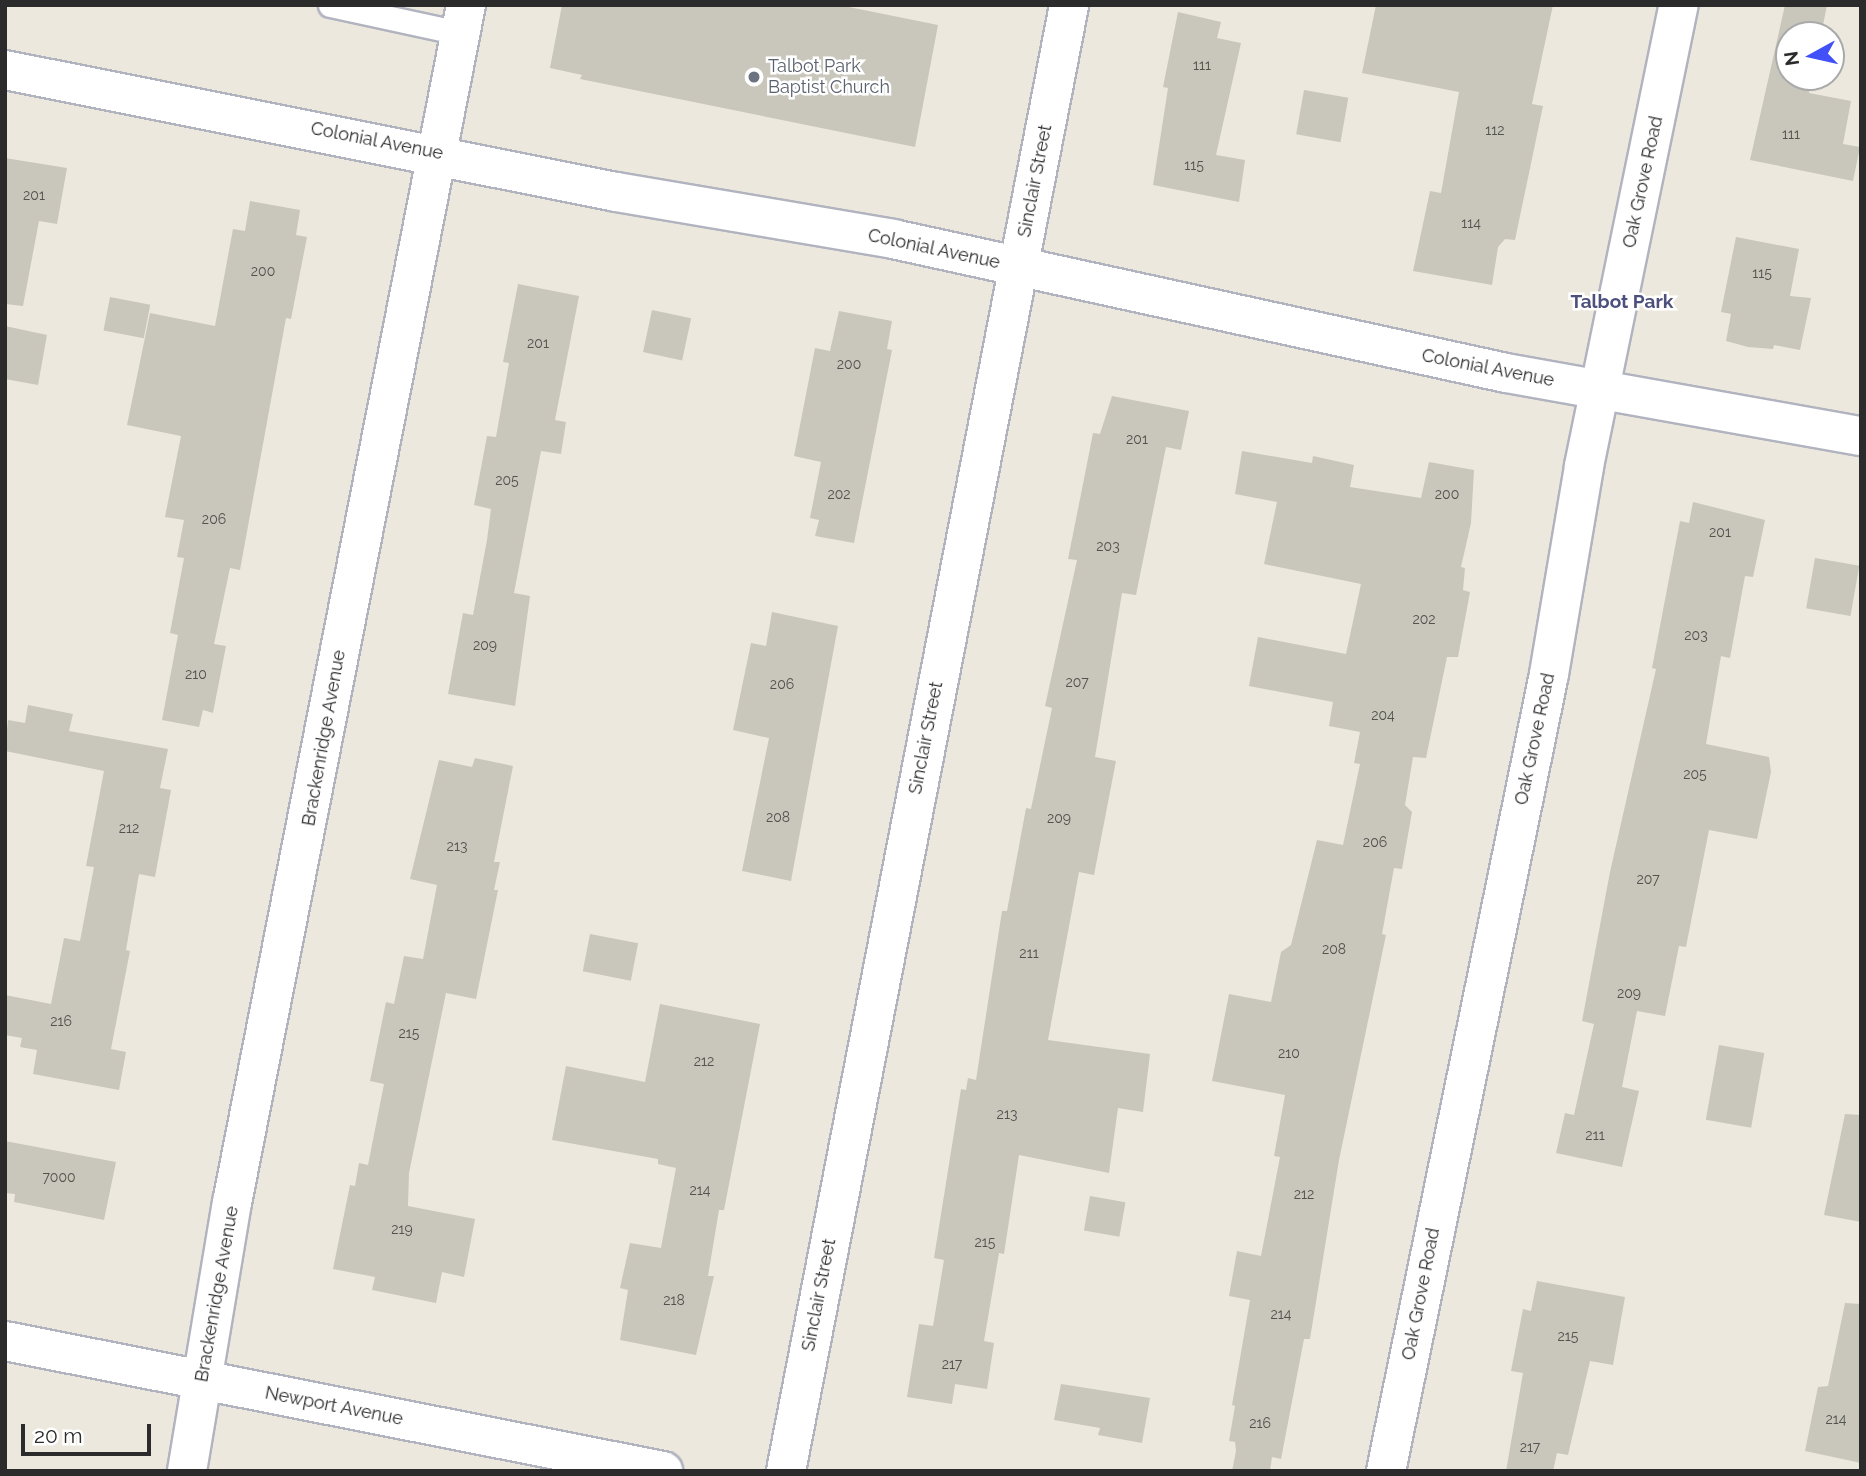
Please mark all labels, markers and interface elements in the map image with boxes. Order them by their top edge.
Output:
north arrow [1775,21,1845,91]
text: N [1779,50,1803,67]
place label: Talbot Park Baptist Church [768,56,890,98]
house number: 111 [1193,57,1211,73]
marker: Talbot Park Baptist Church [746,69,762,85]
street label: Oak Grove Road [1618,114,1668,250]
street label: Colonial Avenue [308,117,446,165]
house number: 112 [1485,122,1505,138]
street label: Sinclair Street [1013,123,1057,239]
house number: 111 [1782,126,1800,142]
house number: 115 [1184,157,1204,173]
house number: 201 [23,187,45,203]
house number: 114 [1461,215,1481,231]
street label: Colonial Avenue [865,224,1003,274]
house number: 200 [251,263,275,279]
house number: 115 [1752,265,1772,281]
district label: Talbot Park [1571,291,1673,313]
house number: 201 [527,335,549,351]
street label: Colonial Avenue [1419,344,1557,392]
house number: 200 [837,356,861,372]
house number: 201 [1126,431,1148,447]
house number: 205 [495,472,519,488]
house number: 202 [827,486,851,502]
house number: 200 [1435,486,1459,502]
house number: 206 [202,511,226,527]
house number: 201 [1709,524,1731,540]
house number: 203 [1096,538,1120,554]
house number: 202 [1412,611,1436,627]
house number: 203 [1684,627,1708,643]
house number: 209 [473,637,497,653]
street label: Brackenridge Avenue [298,648,350,828]
house number: 210 [185,666,207,682]
street label: Oak Grove Road [1510,671,1560,807]
house number: 207 [1065,674,1089,690]
house number: 206 [770,676,794,692]
street label: Sinclair Street [904,680,948,796]
house number: 204 [1371,707,1395,723]
house number: 205 [1683,766,1707,782]
house number: 208 [766,809,790,825]
house number: 209 [1047,810,1071,826]
house number: 212 [119,820,139,836]
house number: 206 [1363,834,1387,850]
house number: 213 [447,838,467,854]
house number: 207 [1636,871,1660,887]
house number: 208 [1322,941,1346,957]
house number: 211 [1019,945,1039,961]
house number: 209 [1617,985,1641,1001]
house number: 216 [50,1013,72,1029]
house number: 215 [399,1025,419,1041]
house number: 210 [1278,1045,1300,1061]
house number: 212 [694,1053,714,1069]
house number: 213 [997,1106,1017,1122]
house number: 211 [1585,1127,1605,1143]
house number: 7000 [42,1169,76,1185]
house number: 214 [690,1182,710,1198]
house number: 212 [1294,1186,1314,1202]
street label: Brackenridge Avenue [191,1204,243,1384]
house number: 219 [391,1221,413,1237]
street label: Oak Grove Road [1398,1226,1444,1362]
house number: 215 [975,1234,995,1250]
street label: Sinclair Street [797,1237,841,1353]
house number: 218 [663,1292,685,1308]
house number: 214 [1271,1306,1291,1322]
house number: 215 [1558,1328,1578,1344]
house number: 217 [942,1356,962,1372]
street label: Newport Avenue [263,1382,405,1430]
scale bar [24,1410,154,1454]
house number: 214 [1826,1411,1846,1427]
house number: 216 [1249,1415,1271,1431]
text: 20 m [34,1423,82,1448]
house number: 217 [1520,1439,1540,1455]

